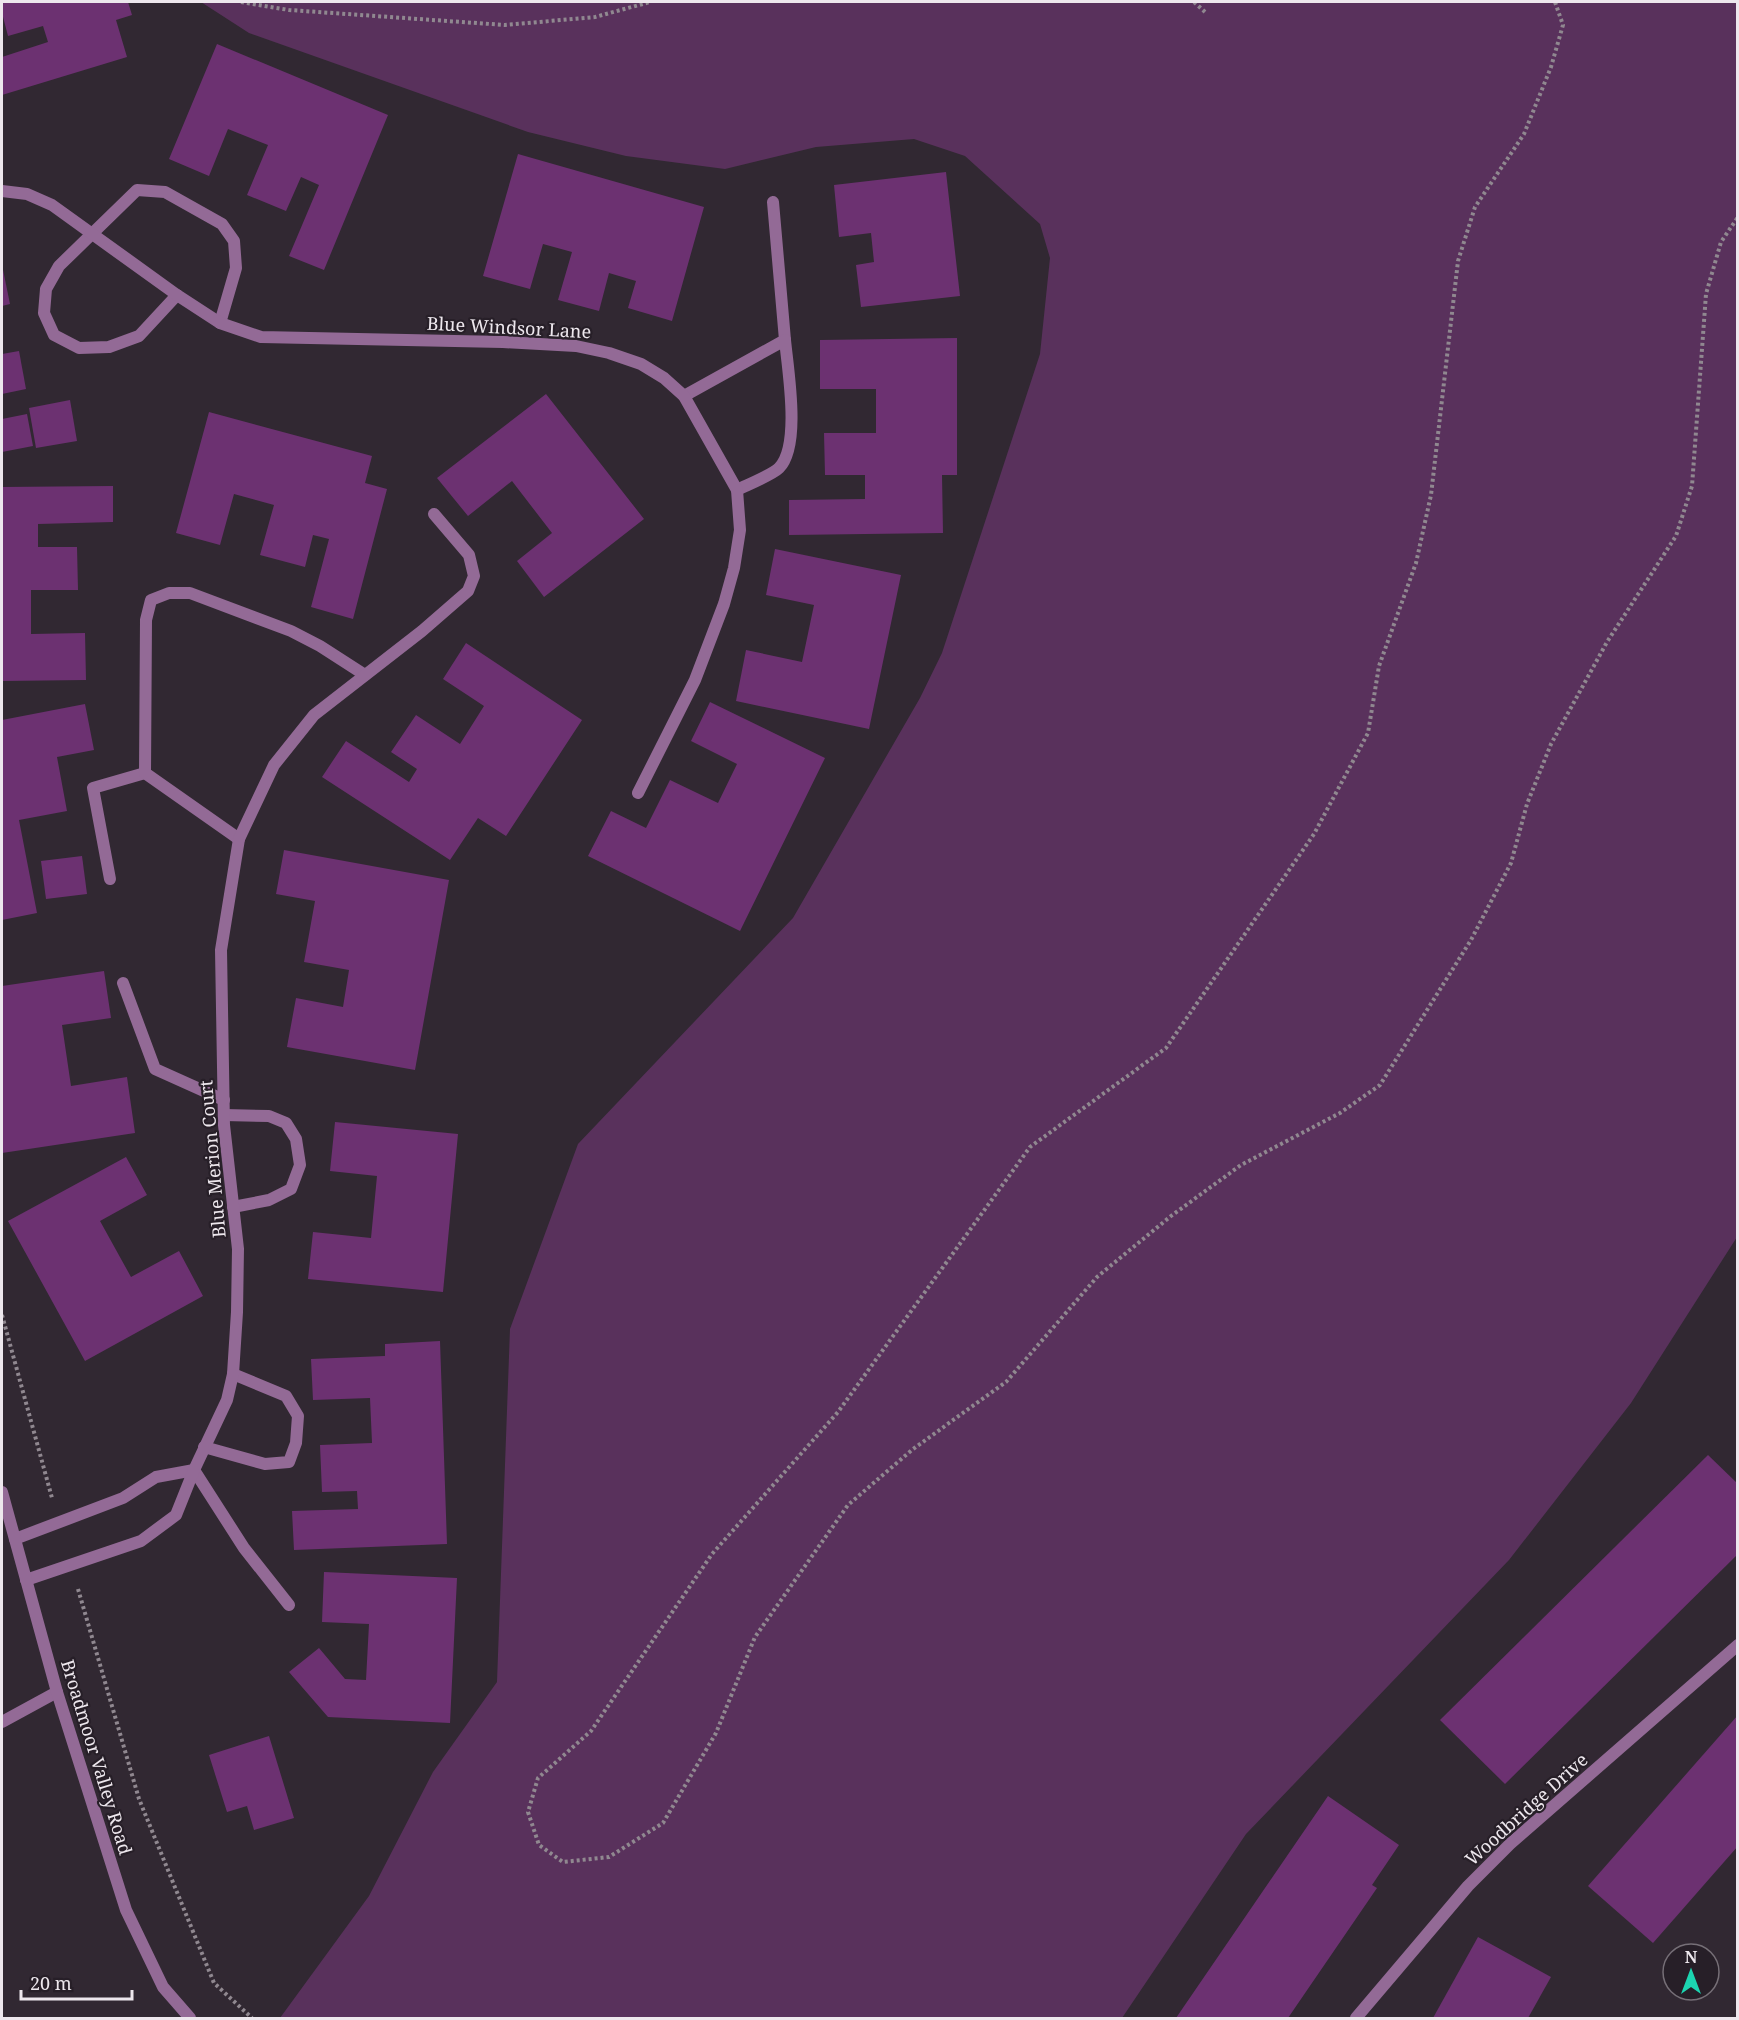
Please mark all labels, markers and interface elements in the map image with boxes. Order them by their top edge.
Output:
street label: Blue Windsor Lane [426,311,592,343]
street label: Blue Merion Court [193,1079,231,1239]
street label: Broadmoor Valley Road [56,1656,138,1858]
street label: Woodbridge Drive [1460,1747,1592,1871]
north arrow [1661,1942,1721,2002]
text: N [1685,1946,1698,1968]
scale bar [21,1963,132,2001]
text: 20 m [30,1971,72,1995]

